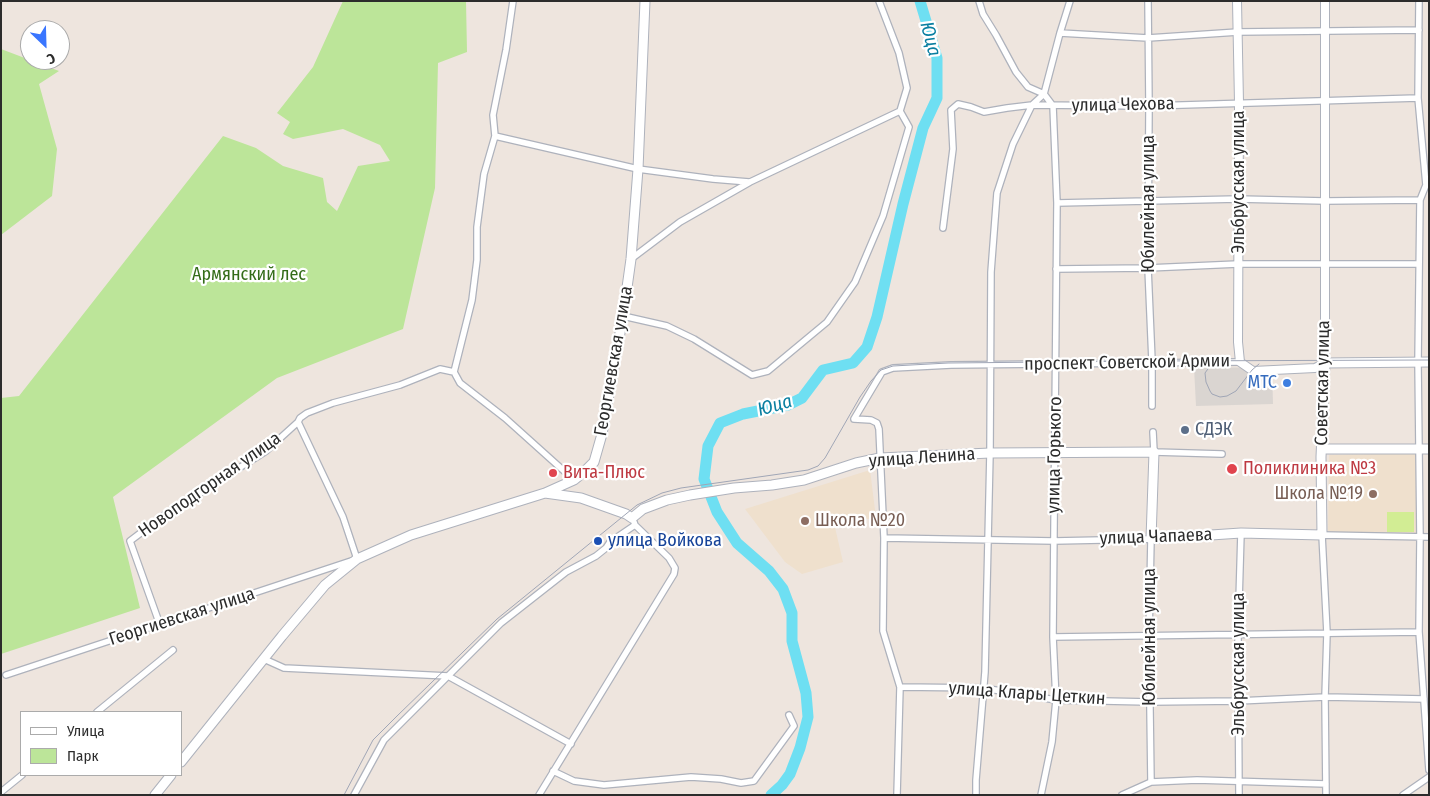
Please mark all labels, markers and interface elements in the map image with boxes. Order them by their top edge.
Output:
water label: Юца [914,19,946,59]
north arrow [20,20,70,70]
text: С [44,49,58,68]
street label: улица Чехова [1071,93,1175,117]
street label: Эльбрусская улица [1228,110,1250,254]
street label: Юбилейная улица [1138,135,1160,273]
park label: Армянский лес [192,264,306,286]
street label: Георгиевская улица [590,284,638,438]
street label: Советская улица [1311,320,1335,446]
street label: проспект Советской Армии [1024,350,1230,376]
place label: МТС [1248,372,1277,394]
marker: МТС [1281,377,1293,389]
water label: Юца [755,390,795,422]
street label: улица Горького [1043,396,1067,514]
place label: СДЭК [1195,419,1232,441]
marker: СДЭК [1179,424,1191,436]
street label: Новоподгорная улица [135,428,285,542]
street label: улица Ленина [868,444,976,472]
place label: Поликлиника №3 [1243,458,1376,480]
place label: Вита-Плюс [563,462,645,484]
marker: Поликлиника №3 [1225,462,1239,476]
marker: Вита-Плюс [547,467,559,479]
place label: Школа №19 [1274,483,1363,505]
marker: Школа №19 [1367,488,1379,500]
place label: Школа №20 [815,510,905,532]
marker: Школа №20 [799,515,811,527]
street label: улица Чапаева [1099,524,1213,550]
place label: улица Войкова [608,530,722,552]
marker: улица Войкова [592,535,604,547]
street label: Юбилейная улица [1139,568,1161,706]
street label: Георгиевская улица [106,583,258,651]
street label: Эльбрусская улица [1228,592,1250,736]
street label: улица Клары Цеткин [948,678,1106,710]
legend [20,711,182,776]
text: Улица [67,722,105,740]
text: Парк [67,747,98,765]

